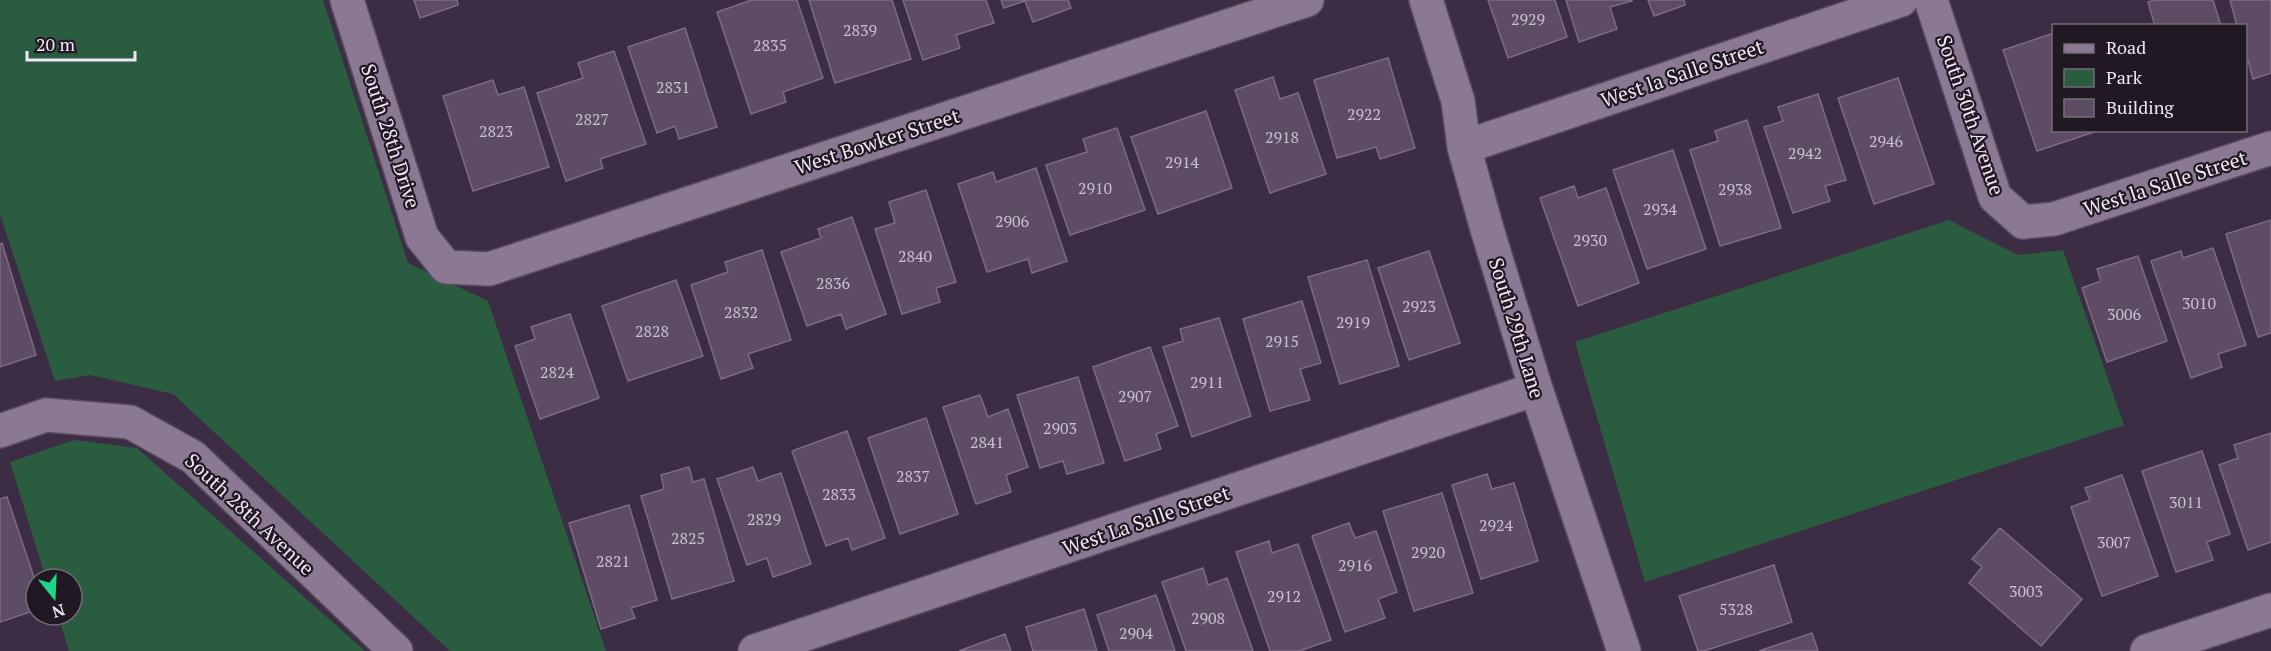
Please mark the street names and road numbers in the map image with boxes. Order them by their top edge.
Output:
street label: South 30th Avenue [1931,31,2011,199]
street label: West la Salle Street [1597,32,1768,114]
street label: South 28th Drive [355,60,427,212]
street label: West Bowker Street [791,101,964,180]
street label: West la Salle Street [2080,144,2251,222]
street label: South 29th Lane [1483,254,1551,402]
street label: South 28th Avenue [179,447,321,581]
street label: West La Salle Street [1059,478,1234,561]

